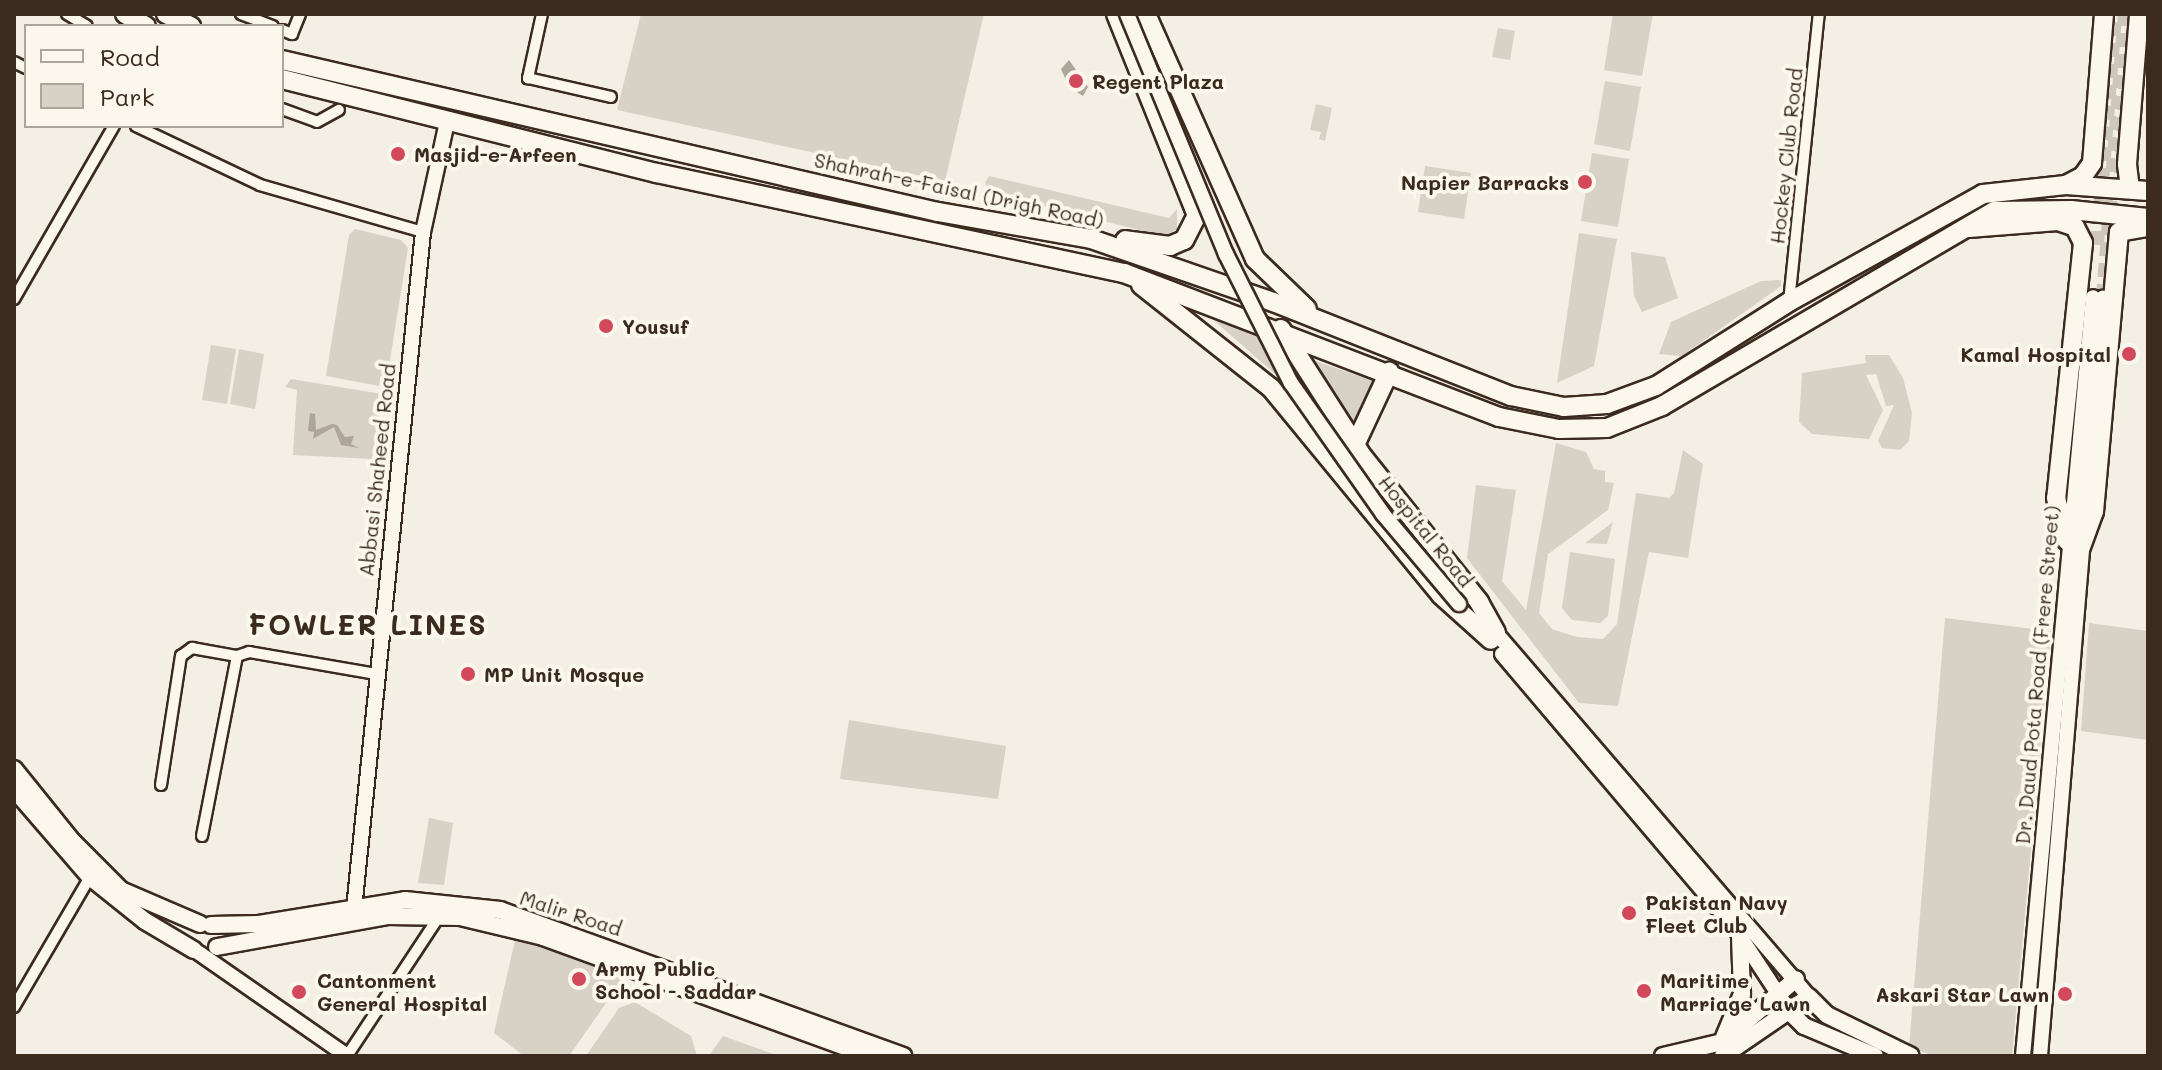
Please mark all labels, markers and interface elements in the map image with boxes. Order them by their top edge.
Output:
legend [24,24,284,128]
text: Road [100,41,160,72]
street label: Hockey Club Road [1765,67,1807,245]
place label: Regent Plaza [1092,69,1224,93]
marker: Regent Plaza [1067,72,1085,90]
text: Park [100,81,154,112]
place label: Masjid-e-Arfeen [414,142,576,166]
marker: Masjid-e-Arfeen [389,145,407,163]
street label: Shahrah-e-Faisal (Drigh Road) [812,148,1106,232]
place label: Napier Barracks [1401,170,1569,194]
marker: Napier Barracks [1576,173,1594,191]
place label: Yousuf [622,314,689,338]
marker: Yousuf [597,317,615,335]
place label: Kamal Hospital [1961,342,2111,366]
marker: Kamal Hospital [2118,343,2140,365]
street label: Abbasi Shaheed Road [354,362,400,578]
street label: Hospital Road [1374,470,1478,592]
street label: Dr. Daud Pota Road (Frere Street) [2010,505,2064,845]
district label: FOWLER LINES [248,607,488,641]
place label: MP Unit Mosque [484,662,644,686]
marker: MP Unit Mosque [459,665,477,683]
street label: Malir Road [517,885,625,941]
place label: Pakistan Navy Fleet Club [1645,890,1788,937]
marker: Pakistan Navy Fleet Club [1620,904,1638,922]
place label: Army Public School - Saddar [595,956,756,1003]
place label: Cantonment General Hospital [317,968,487,1015]
place label: Maritime Marriage Lawn [1660,968,1810,1015]
marker: Army Public School - Saddar [570,970,588,988]
marker: Cantonment General Hospital [288,981,310,1003]
marker: Maritime Marriage Lawn [1635,982,1653,1000]
place label: Askari Star Lawn [1875,982,2049,1006]
marker: Askari Star Lawn [2056,985,2074,1003]

